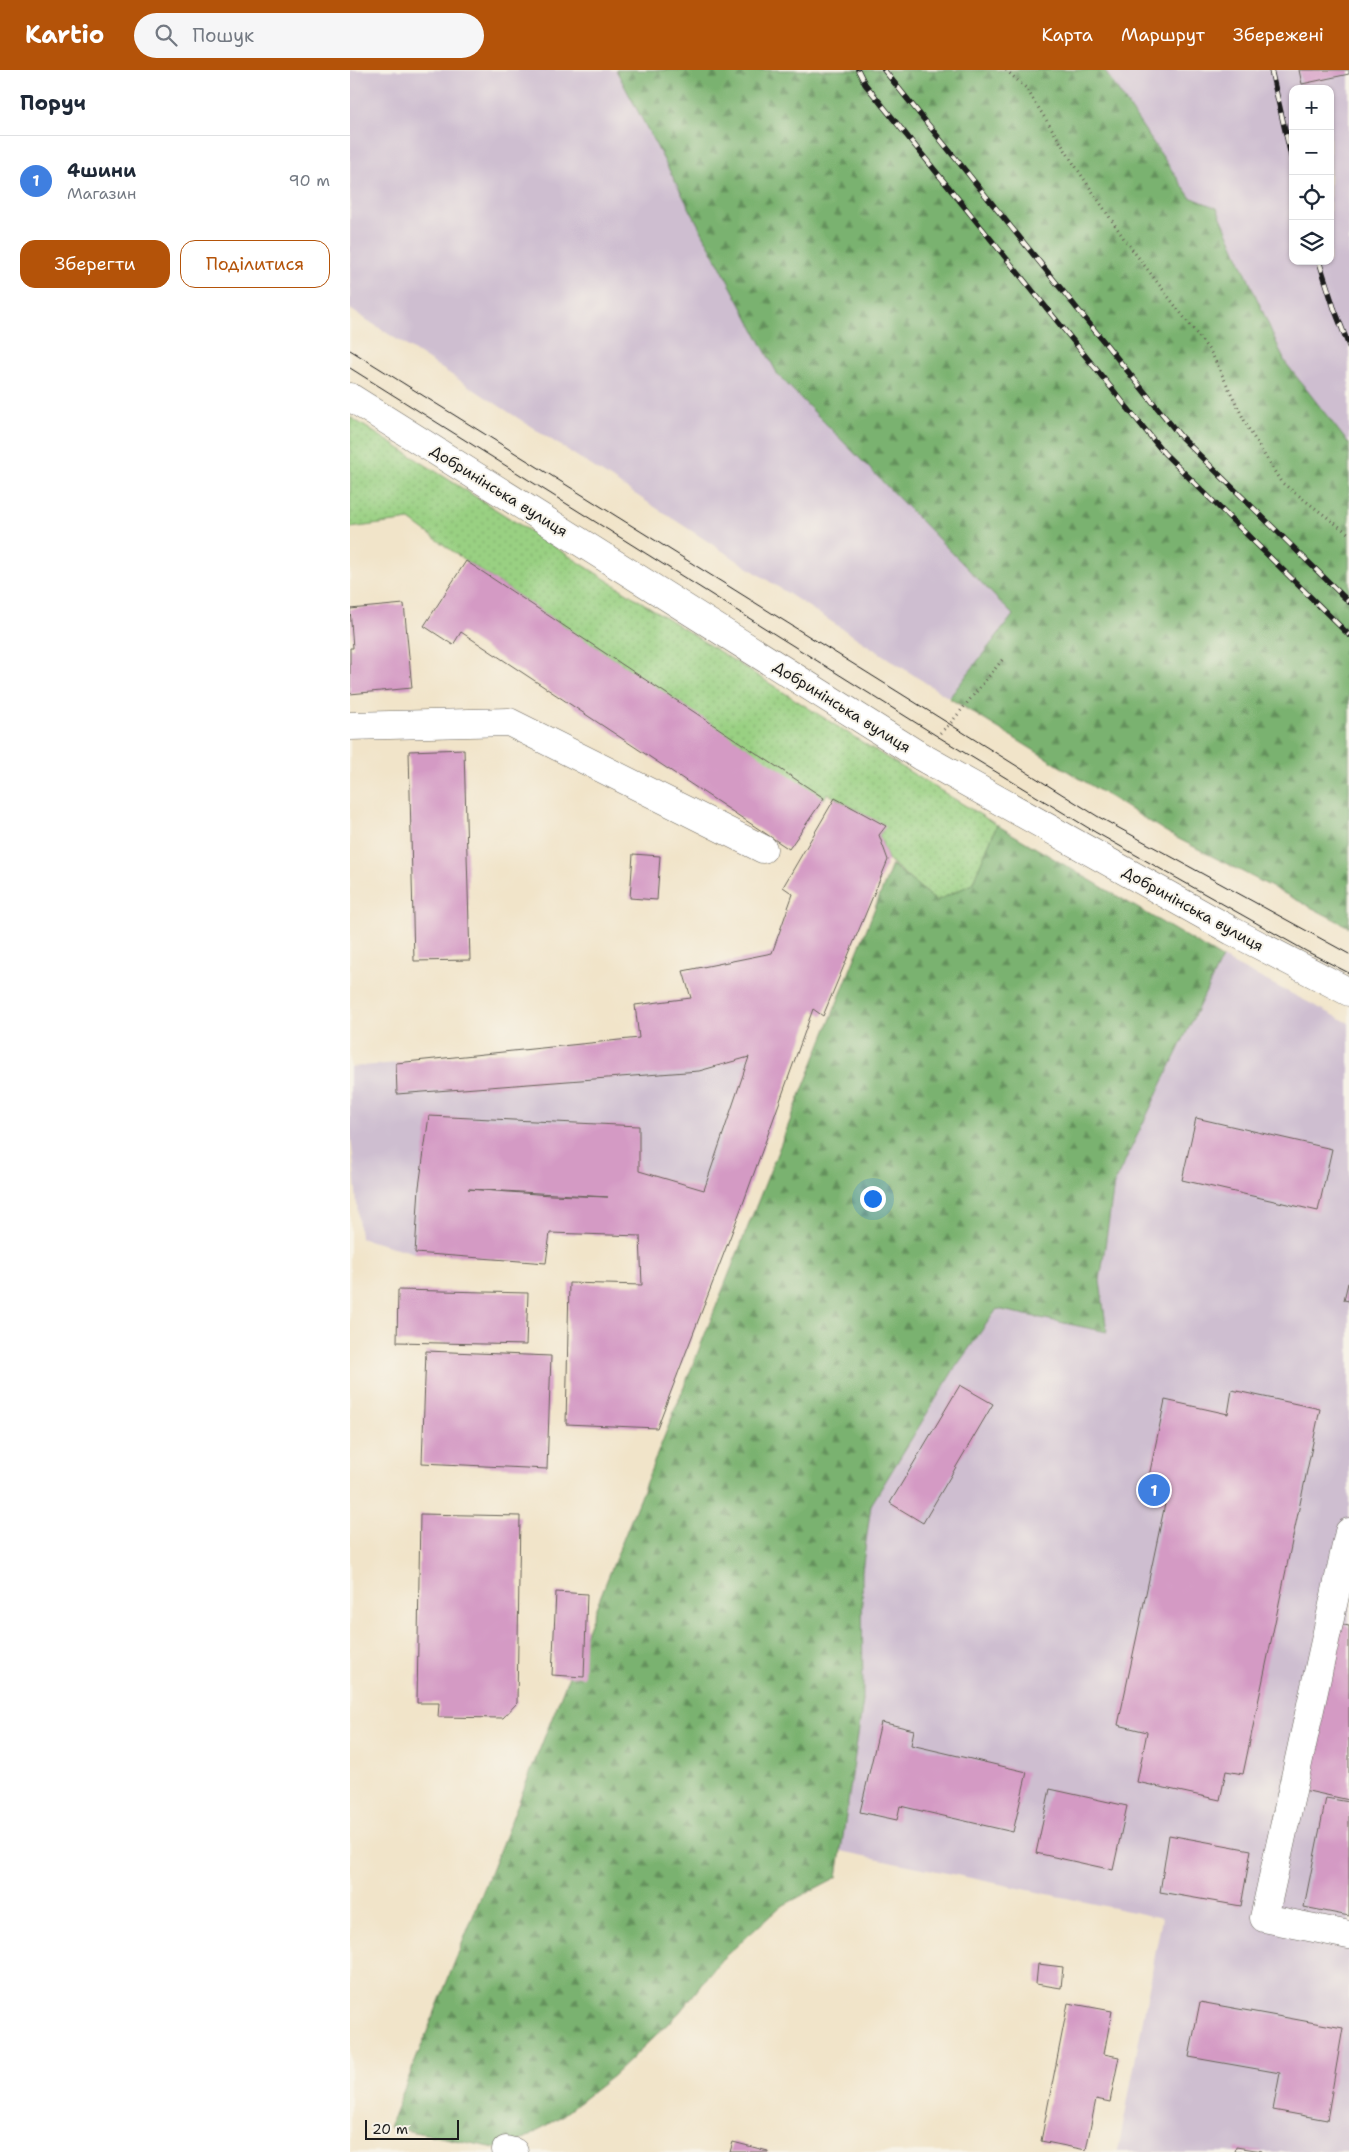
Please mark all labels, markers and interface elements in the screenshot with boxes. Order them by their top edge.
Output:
search box [134,13,484,58]
text: Kartio [25,19,104,51]
icon: search [152,21,180,49]
text: Пошук [192,23,254,48]
text: Карта [1041,23,1093,47]
text: Маршрут [1121,23,1205,47]
text: Збережені [1233,23,1324,47]
map controls [1289,85,1334,265]
button: + [1289,85,1334,130]
text: Поруч [20,89,86,117]
button: − [1289,130,1334,175]
text: 4шини [67,158,136,183]
text: 1 [32,170,40,191]
text: 90 m [289,170,330,191]
button: locate [1289,175,1334,220]
text: Магазин [67,183,136,204]
button: layers [1289,220,1334,265]
button: Зберегти [20,240,170,288]
button: Поділитися [180,240,330,288]
street label: Добринінська вулиця [427,441,571,541]
street label: Добринінська вулиця [770,657,914,757]
street label: Добринінська вулиця [1119,862,1267,956]
your location [860,1186,886,1212]
pin: 1 [1138,1471,1170,1509]
scale bar [365,2117,459,2140]
text: 20 m [372,2120,408,2138]

